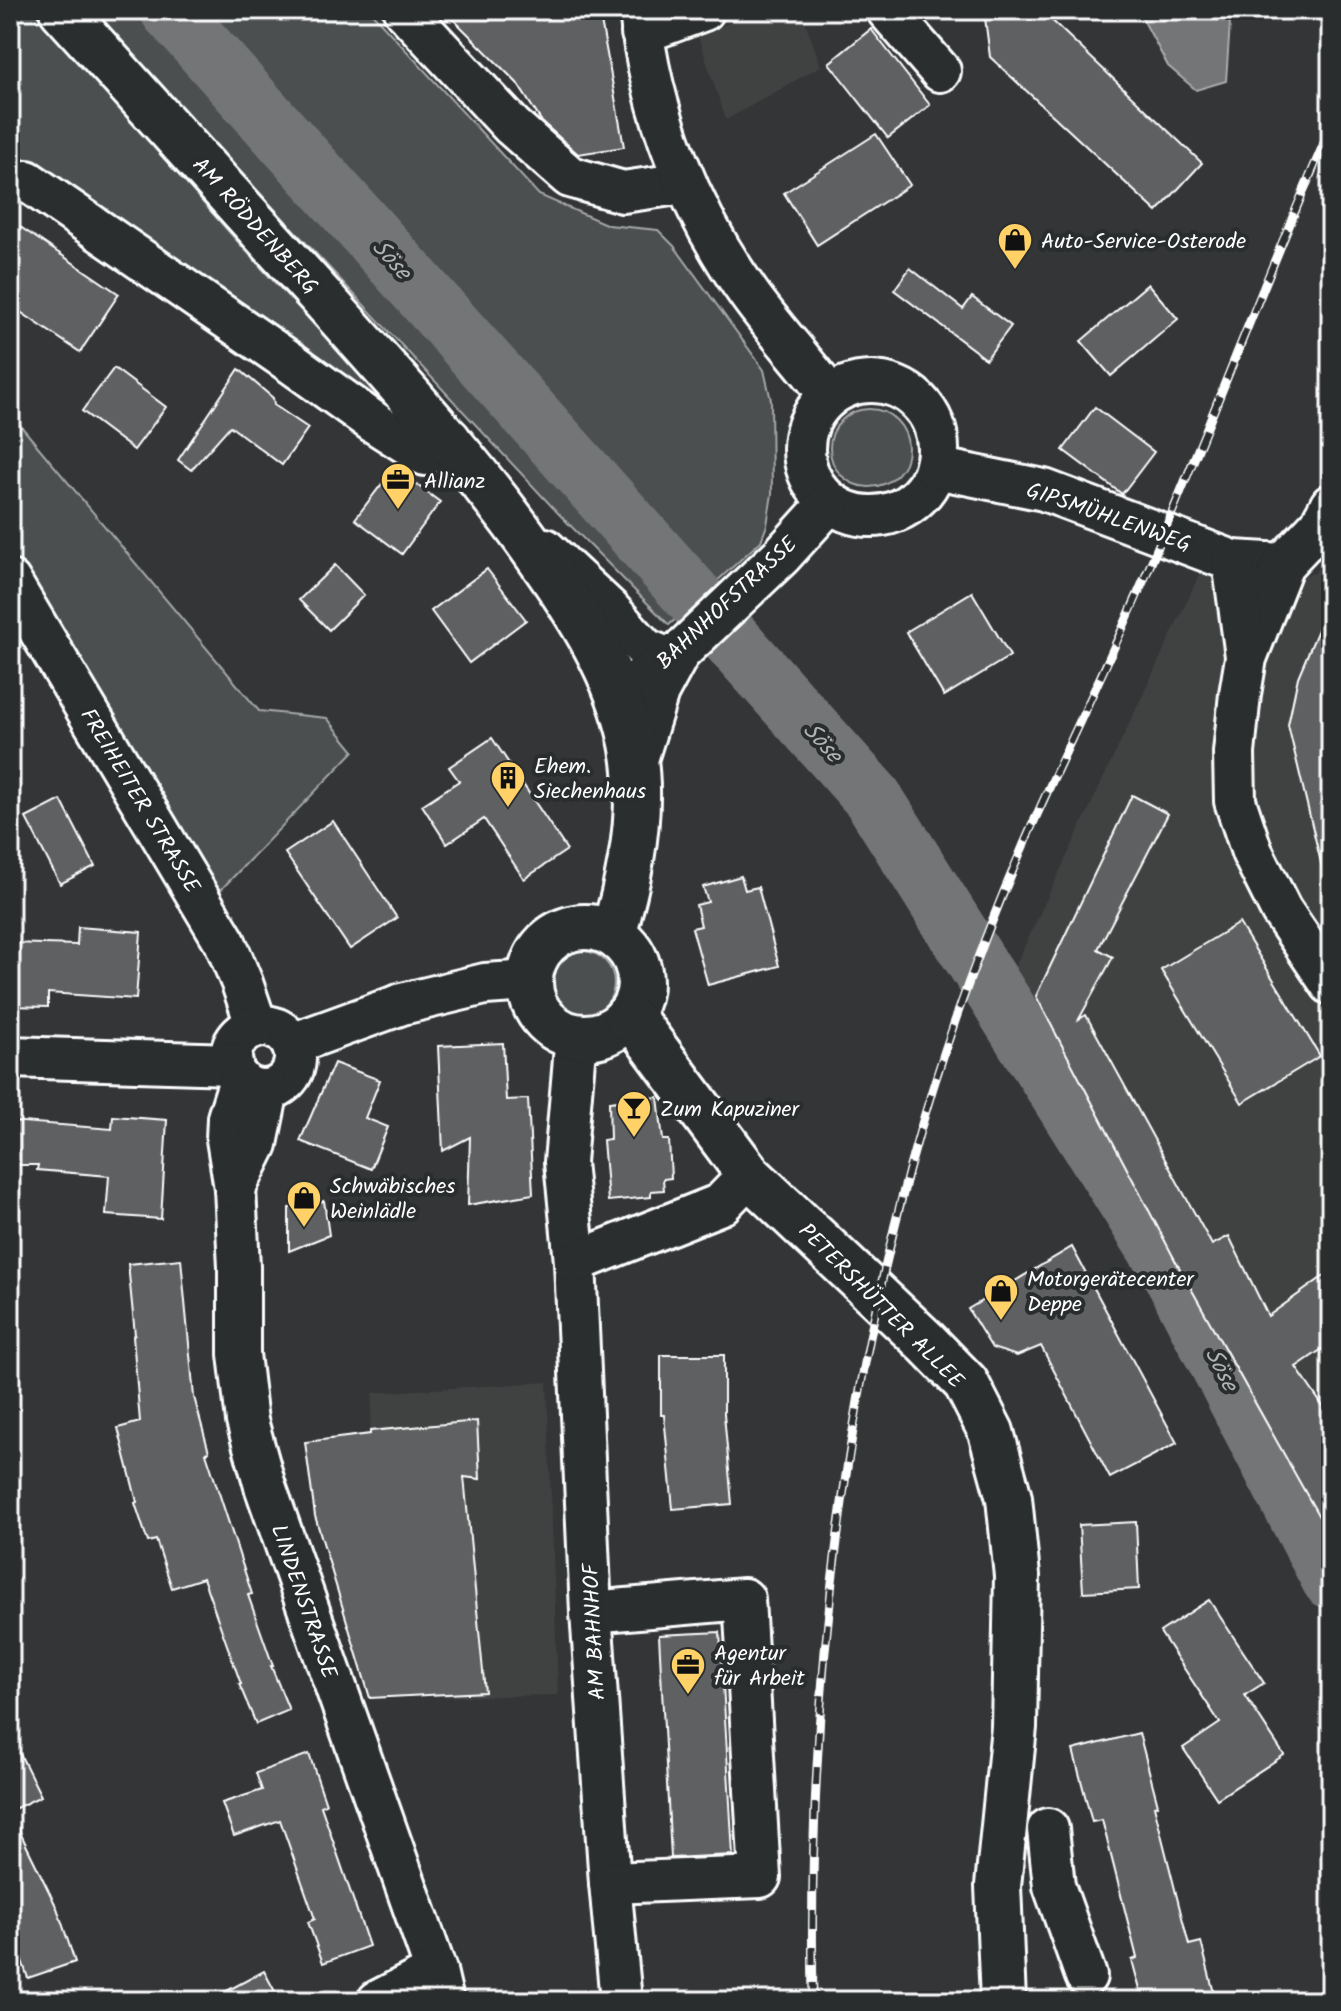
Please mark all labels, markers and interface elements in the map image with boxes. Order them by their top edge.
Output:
street label: AM RÖDDENBERG [183,150,326,303]
shop icon: Auto-Service-Osterode [996,221,1034,271]
place label: Auto-Service-Osterode [1041,225,1246,260]
water label: Söse [361,230,422,291]
office icon: Allianz [379,461,417,511]
place label: Allianz [424,465,485,500]
street label: GIPSMÜHLENWEG [1021,474,1195,563]
street label: BAHNHOFSTRASSE [649,528,807,679]
street label: FREIHEITER STRASSE [70,702,209,902]
water label: Söse [792,713,853,774]
place label: Ehem. Siechenhaus [534,750,647,810]
building icon: Ehem. Siechenhaus [489,759,527,809]
bar icon: Zum Kapuziner [615,1089,653,1139]
place label: Zum Kapuziner [660,1093,801,1128]
place label: Schwäbisches Weinlädle [330,1170,456,1230]
shop icon: Schwäbisches Weinlädle [285,1179,323,1229]
street label: PETERSHÜTTER ALLEE [789,1216,972,1399]
place label: Motorgerätecenter Deppe [1027,1263,1195,1323]
shop icon: Motorgerätecenter Deppe [982,1272,1020,1322]
water label: Söse [1193,1341,1249,1400]
street label: LINDENSTRASSE [260,1520,346,1685]
street label: AM BAHNHOF [574,1561,617,1701]
place label: Agentur für Arbeit [714,1637,805,1697]
office icon: Agentur für Arbeit [669,1646,707,1696]

